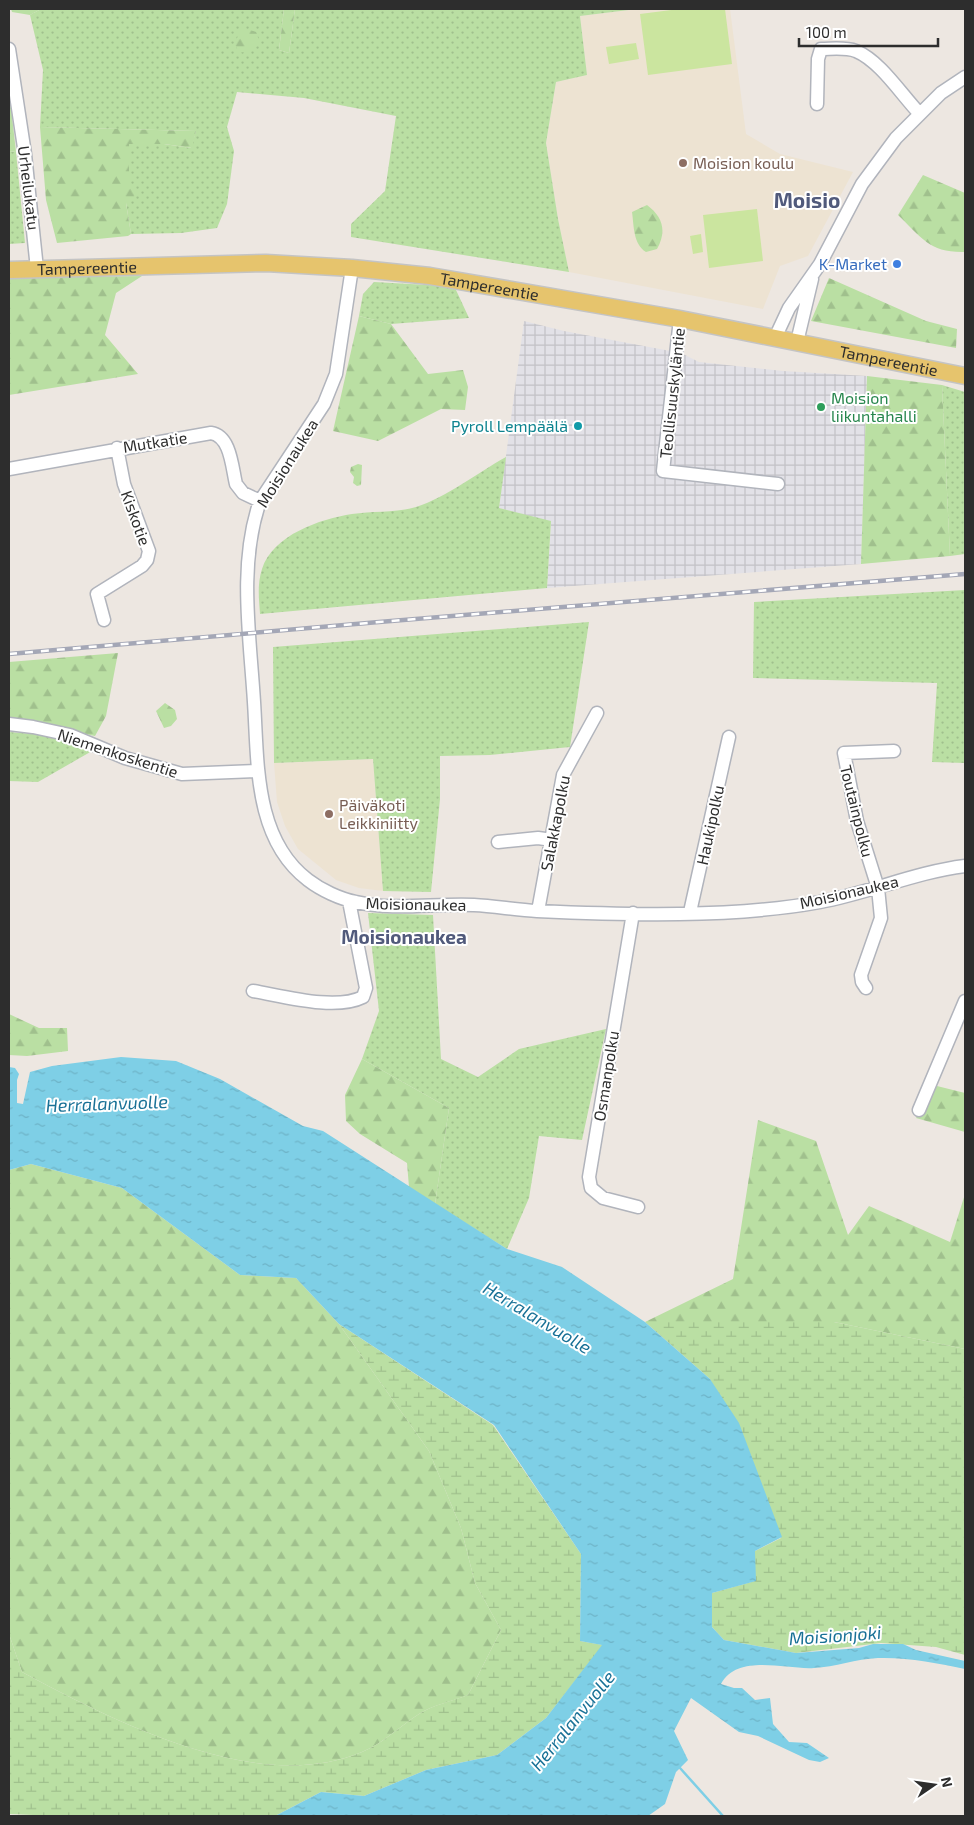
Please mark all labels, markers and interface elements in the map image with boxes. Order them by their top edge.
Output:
scale bar [799,15,938,47]
text: 100 m [806,23,847,41]
street label: Urheilukatu [15,145,44,231]
place label: Moision koulu [693,153,794,172]
marker: Moision koulu [677,157,689,169]
district label: Moisio [774,187,840,212]
place label: K-Market [819,254,887,273]
street label: Tampereentie [37,257,137,278]
marker: K-Market [891,258,903,270]
street label: Tampereentie [439,268,540,304]
street label: Teollisuuskyläntie [655,327,688,459]
street label: Tampereentie [838,341,939,379]
place label: Moision liikuntahalli [831,388,917,425]
marker: Moision liikuntahalli [815,401,827,413]
street label: Moisionaukea [252,415,321,510]
place label: Pyroll Lempäälä [451,416,568,435]
marker: Pyroll Lempäälä [572,420,584,432]
street label: Mutkatie [121,427,188,456]
street label: Kiskotie [118,488,155,548]
street label: Niemenkoskentie [56,724,181,781]
street label: Toutainpolku [837,763,878,859]
street label: Salakkapolku [536,774,573,872]
street label: Haukipolku [692,783,727,867]
place label: Päiväkoti Leikkiniitty [339,795,418,832]
marker: Päiväkoti Leikkiniitty [323,808,335,820]
street label: Moisionaukea [798,871,900,912]
street label: Moisionaukea [365,893,467,914]
district label: Moisionaukea [341,925,467,948]
street label: Osmanpolku [589,1029,622,1122]
water label: Herralanvuolle [45,1090,169,1116]
water label: Herralanvuolle [479,1276,596,1358]
water label: Moisionjoki [788,1621,883,1649]
water label: Herralanvuolle [525,1666,619,1775]
north arrow [909,1760,959,1810]
text: N [938,1775,957,1789]

